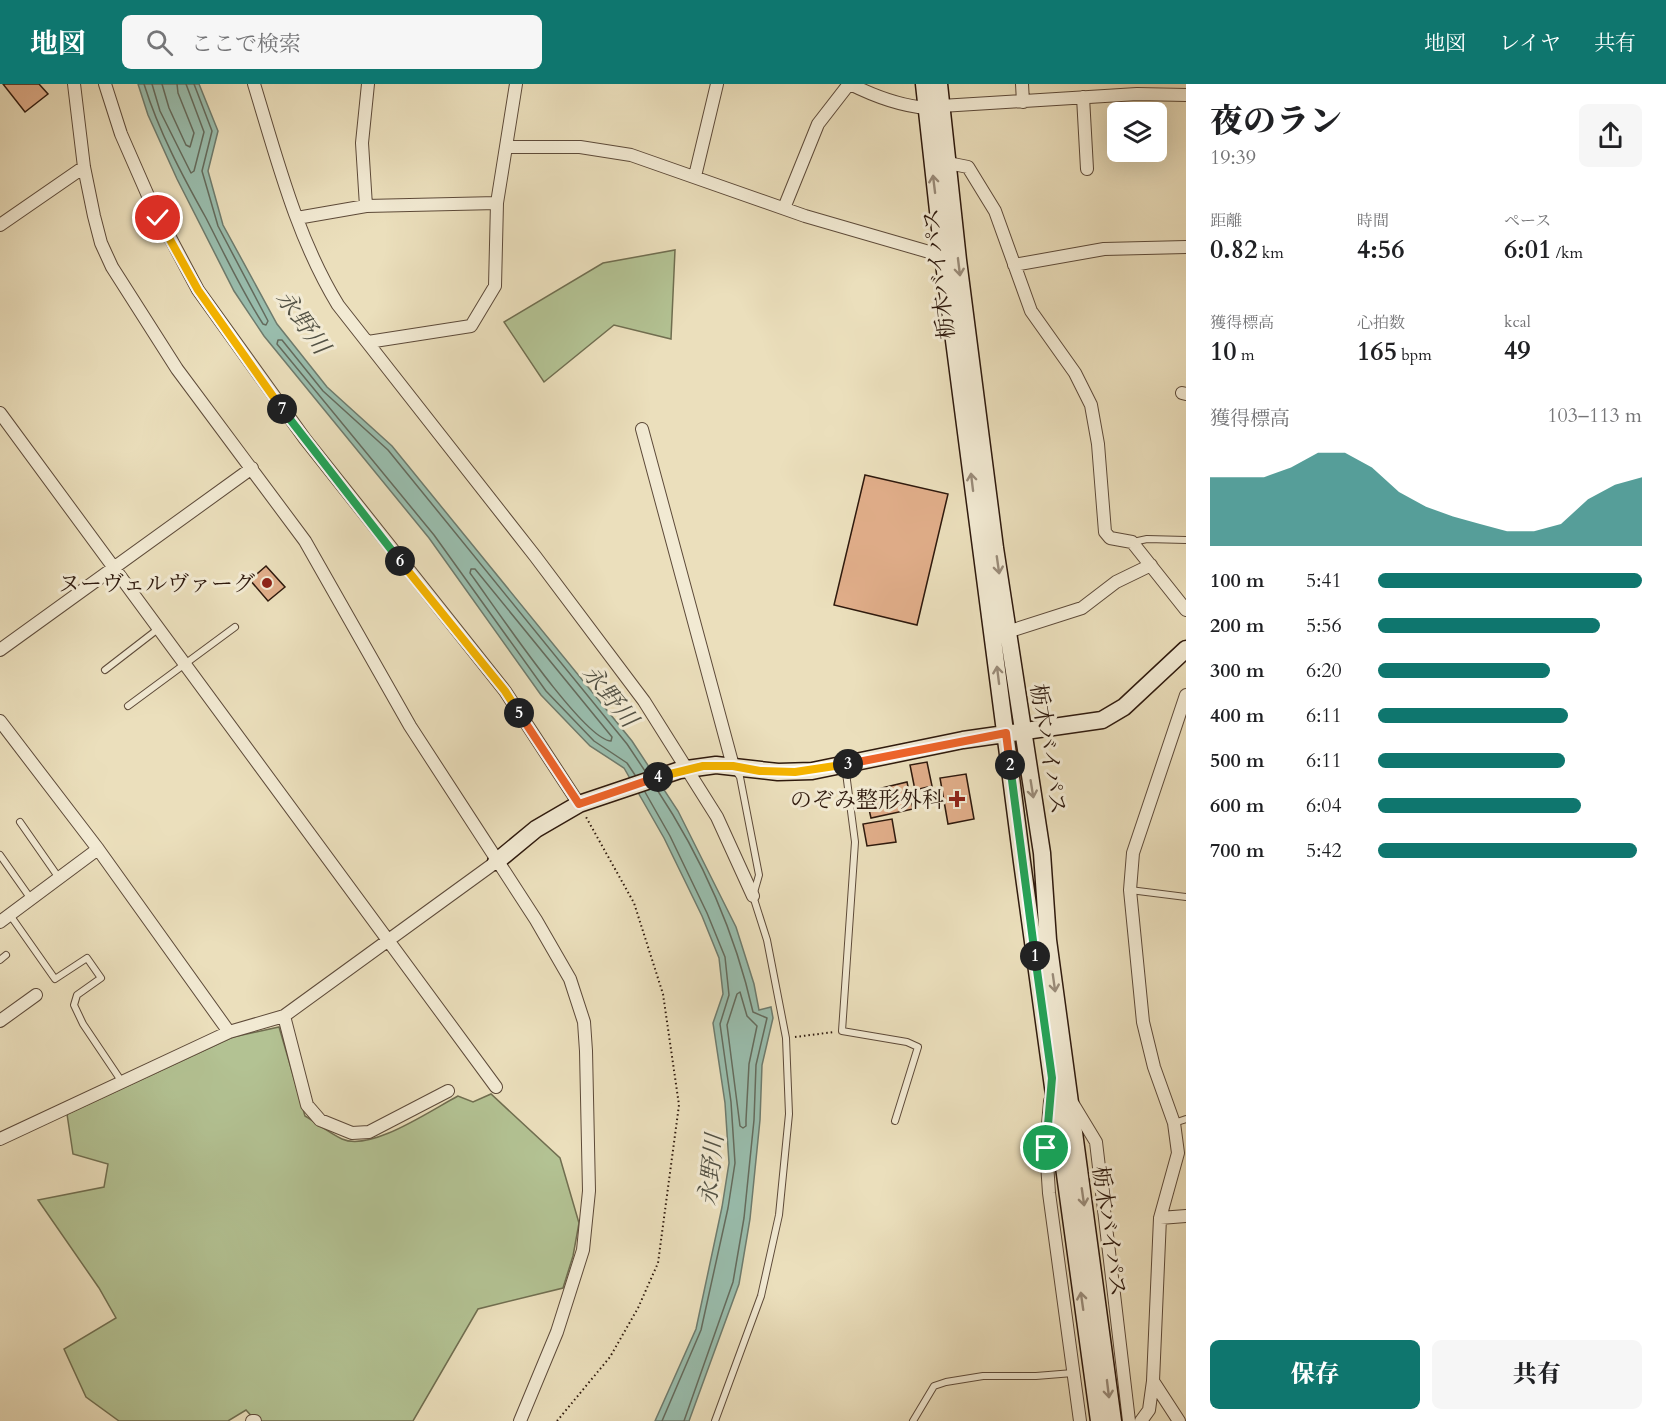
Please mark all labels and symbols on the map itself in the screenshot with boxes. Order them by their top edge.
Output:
one-way arrow [928,175,939,195]
pin [132,192,183,243]
street label: 栃木バイパス [916,207,962,341]
one-way arrow [954,257,965,277]
water label: 永野川 [268,283,339,364]
pin: 7 [267,394,297,424]
one-way arrow [967,473,978,492]
pin: 6 [385,546,415,576]
one-way arrow [992,555,1003,574]
place label: ヌーヴェルヴァーグ [58,569,255,599]
marker: ヌーヴェルヴァーグ [260,576,274,590]
water label: 永野川 [574,658,647,737]
one-way arrow [993,666,1004,686]
street label: 栃木バイパス [1023,682,1073,816]
pin: 5 [504,698,534,728]
pin: 3 [833,749,863,779]
pin: 2 [995,750,1025,780]
pin: 4 [643,762,673,792]
one-way arrow [1027,779,1038,799]
place label: のぞみ整形外科 [790,785,944,815]
marker: のぞみ整形外科 [948,790,966,808]
pin: 1 [1020,941,1050,971]
one-way arrow [1048,973,1059,992]
pin [1020,1122,1071,1173]
water label: 永野川 [691,1130,732,1208]
street label: 栃木バイパス [1085,1164,1133,1298]
one-way arrow [1078,1187,1089,1206]
one-way arrow [1077,1291,1088,1311]
one-way arrow [1103,1379,1114,1399]

